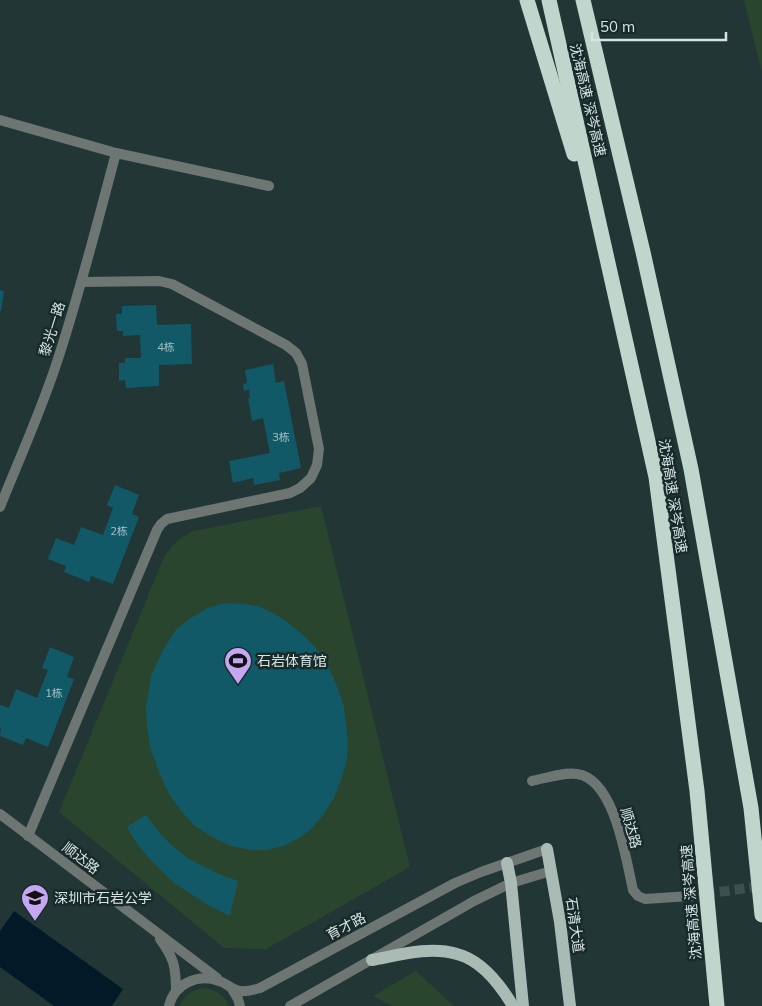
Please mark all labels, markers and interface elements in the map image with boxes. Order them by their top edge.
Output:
scale bar [592,10,726,42]
text: 50 m [600,17,635,36]
street label: 沈海高速 深岑高速 [566,42,610,158]
street label: 黎光一路 [35,300,69,358]
house number: 4栋 [157,340,175,354]
house number: 3栋 [272,430,290,444]
street label: 沈海高速 深岑高速 [655,437,691,555]
house number: 2栋 [110,524,128,538]
sports icon: 石岩体育馆 [223,646,253,685]
place label: 石岩体育馆 [257,652,327,670]
house number: 1栋 [45,686,63,700]
street label: 顺达路 [617,805,645,851]
street label: 顺达路 [59,838,103,878]
street label: 沈海高速 深岑高速 [677,844,705,960]
school or university icon: 深圳市石岩公学 [20,883,50,922]
place label: 深圳市石岩公学 [54,889,152,907]
street label: 石清大道 [562,896,588,954]
street label: 育才路 [323,908,369,944]

